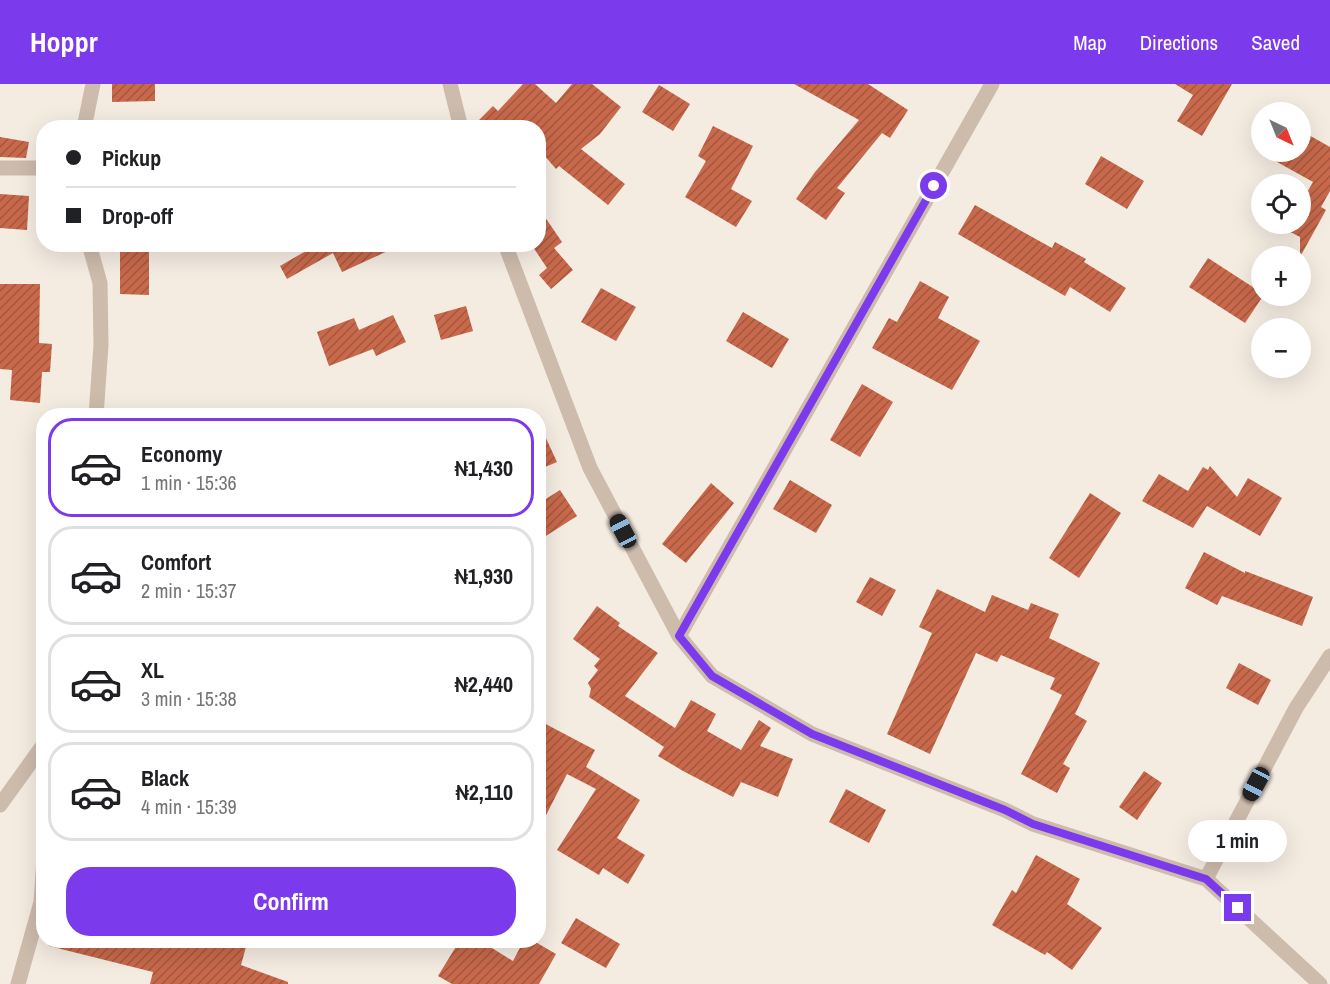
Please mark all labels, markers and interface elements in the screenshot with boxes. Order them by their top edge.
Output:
text: Hoppr [30,23,98,61]
text: Map [1073,28,1107,57]
text: Directions [1140,28,1218,57]
text: Saved [1251,28,1300,57]
north arrow [1251,102,1311,162]
map controls [1251,102,1311,378]
text: Pickup [102,143,161,173]
route start [920,172,947,199]
button: locate [1251,174,1311,234]
text: Drop-off [102,201,173,231]
button: + [1251,246,1311,306]
button: − [1251,318,1311,378]
text: Economy [141,439,222,469]
icon: car [69,441,123,495]
text: ₦1,430 [455,453,513,483]
text: 1 min · 15:36 [141,469,237,496]
car [607,511,639,551]
text: Comfort [141,547,211,577]
icon: car [69,549,123,603]
text: ₦1,930 [455,561,513,591]
text: 2 min · 15:37 [141,577,237,604]
text: XL [141,655,164,685]
icon: car [69,657,123,711]
text: ₦2,440 [455,669,513,699]
text: 3 min · 15:38 [141,685,237,712]
text: Black [141,763,189,793]
car [1240,764,1272,804]
icon: car [69,765,123,819]
text: ₦2,110 [456,777,513,807]
text: 4 min · 15:39 [141,793,237,820]
callout: 1 min [1188,821,1288,863]
text: 1 min [1216,827,1259,854]
button: Confirm [66,867,516,936]
route end [1224,894,1251,921]

